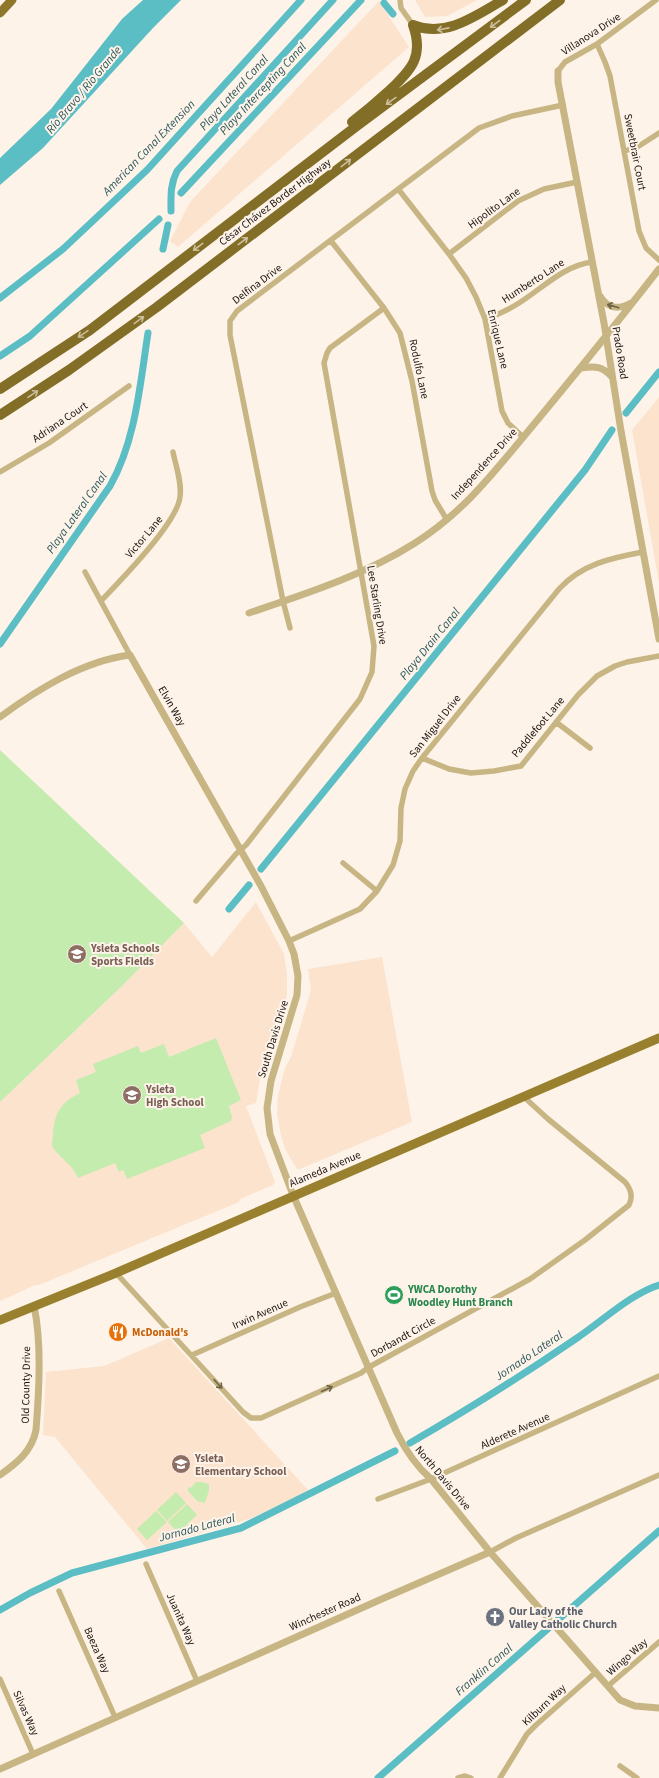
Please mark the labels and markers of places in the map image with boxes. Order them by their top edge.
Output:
place label: Ysleta Schools Sports Fields [90,941,160,969]
school or university icon: Ysleta Schools Sports Fields [66,943,88,965]
place label: Ysleta High School [145,1082,205,1110]
school or university icon: Ysleta High School [121,1084,143,1106]
place label: YWCA Dorothy Woodley Hunt Branch [407,1282,513,1310]
sports icon: YWCA Dorothy Woodley Hunt Branch [383,1284,405,1306]
restaurant icon: McDonald's [107,1321,129,1343]
place label: McDonald's [132,1325,188,1340]
place label: Ysleta Elementary School [194,1451,287,1479]
school or university icon: Ysleta Elementary School [170,1453,192,1475]
place label: Our Lady of the Valley Catholic Church [508,1604,617,1632]
church icon: Our Lady of the Valley Catholic Church [484,1606,506,1628]

